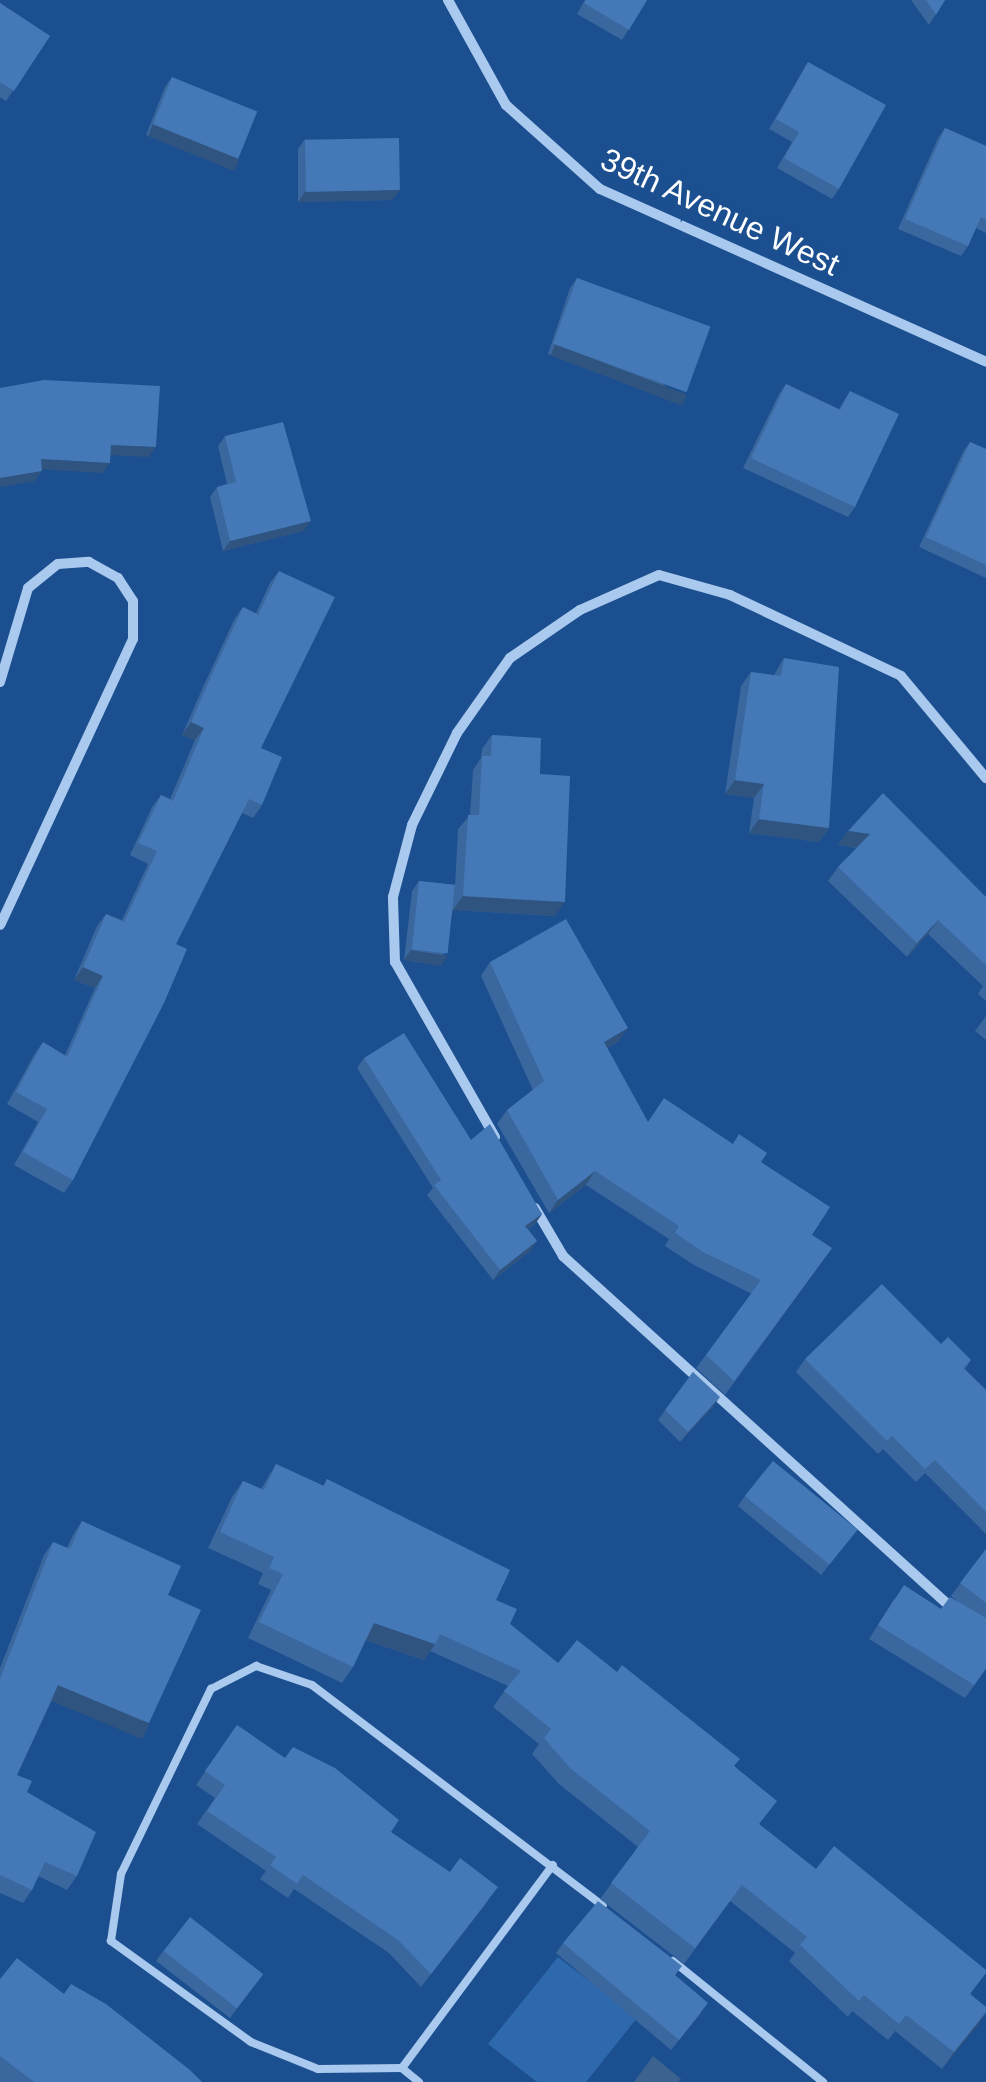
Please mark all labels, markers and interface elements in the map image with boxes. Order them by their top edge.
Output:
street label: 39th Avenue West [594,140,846,284]

